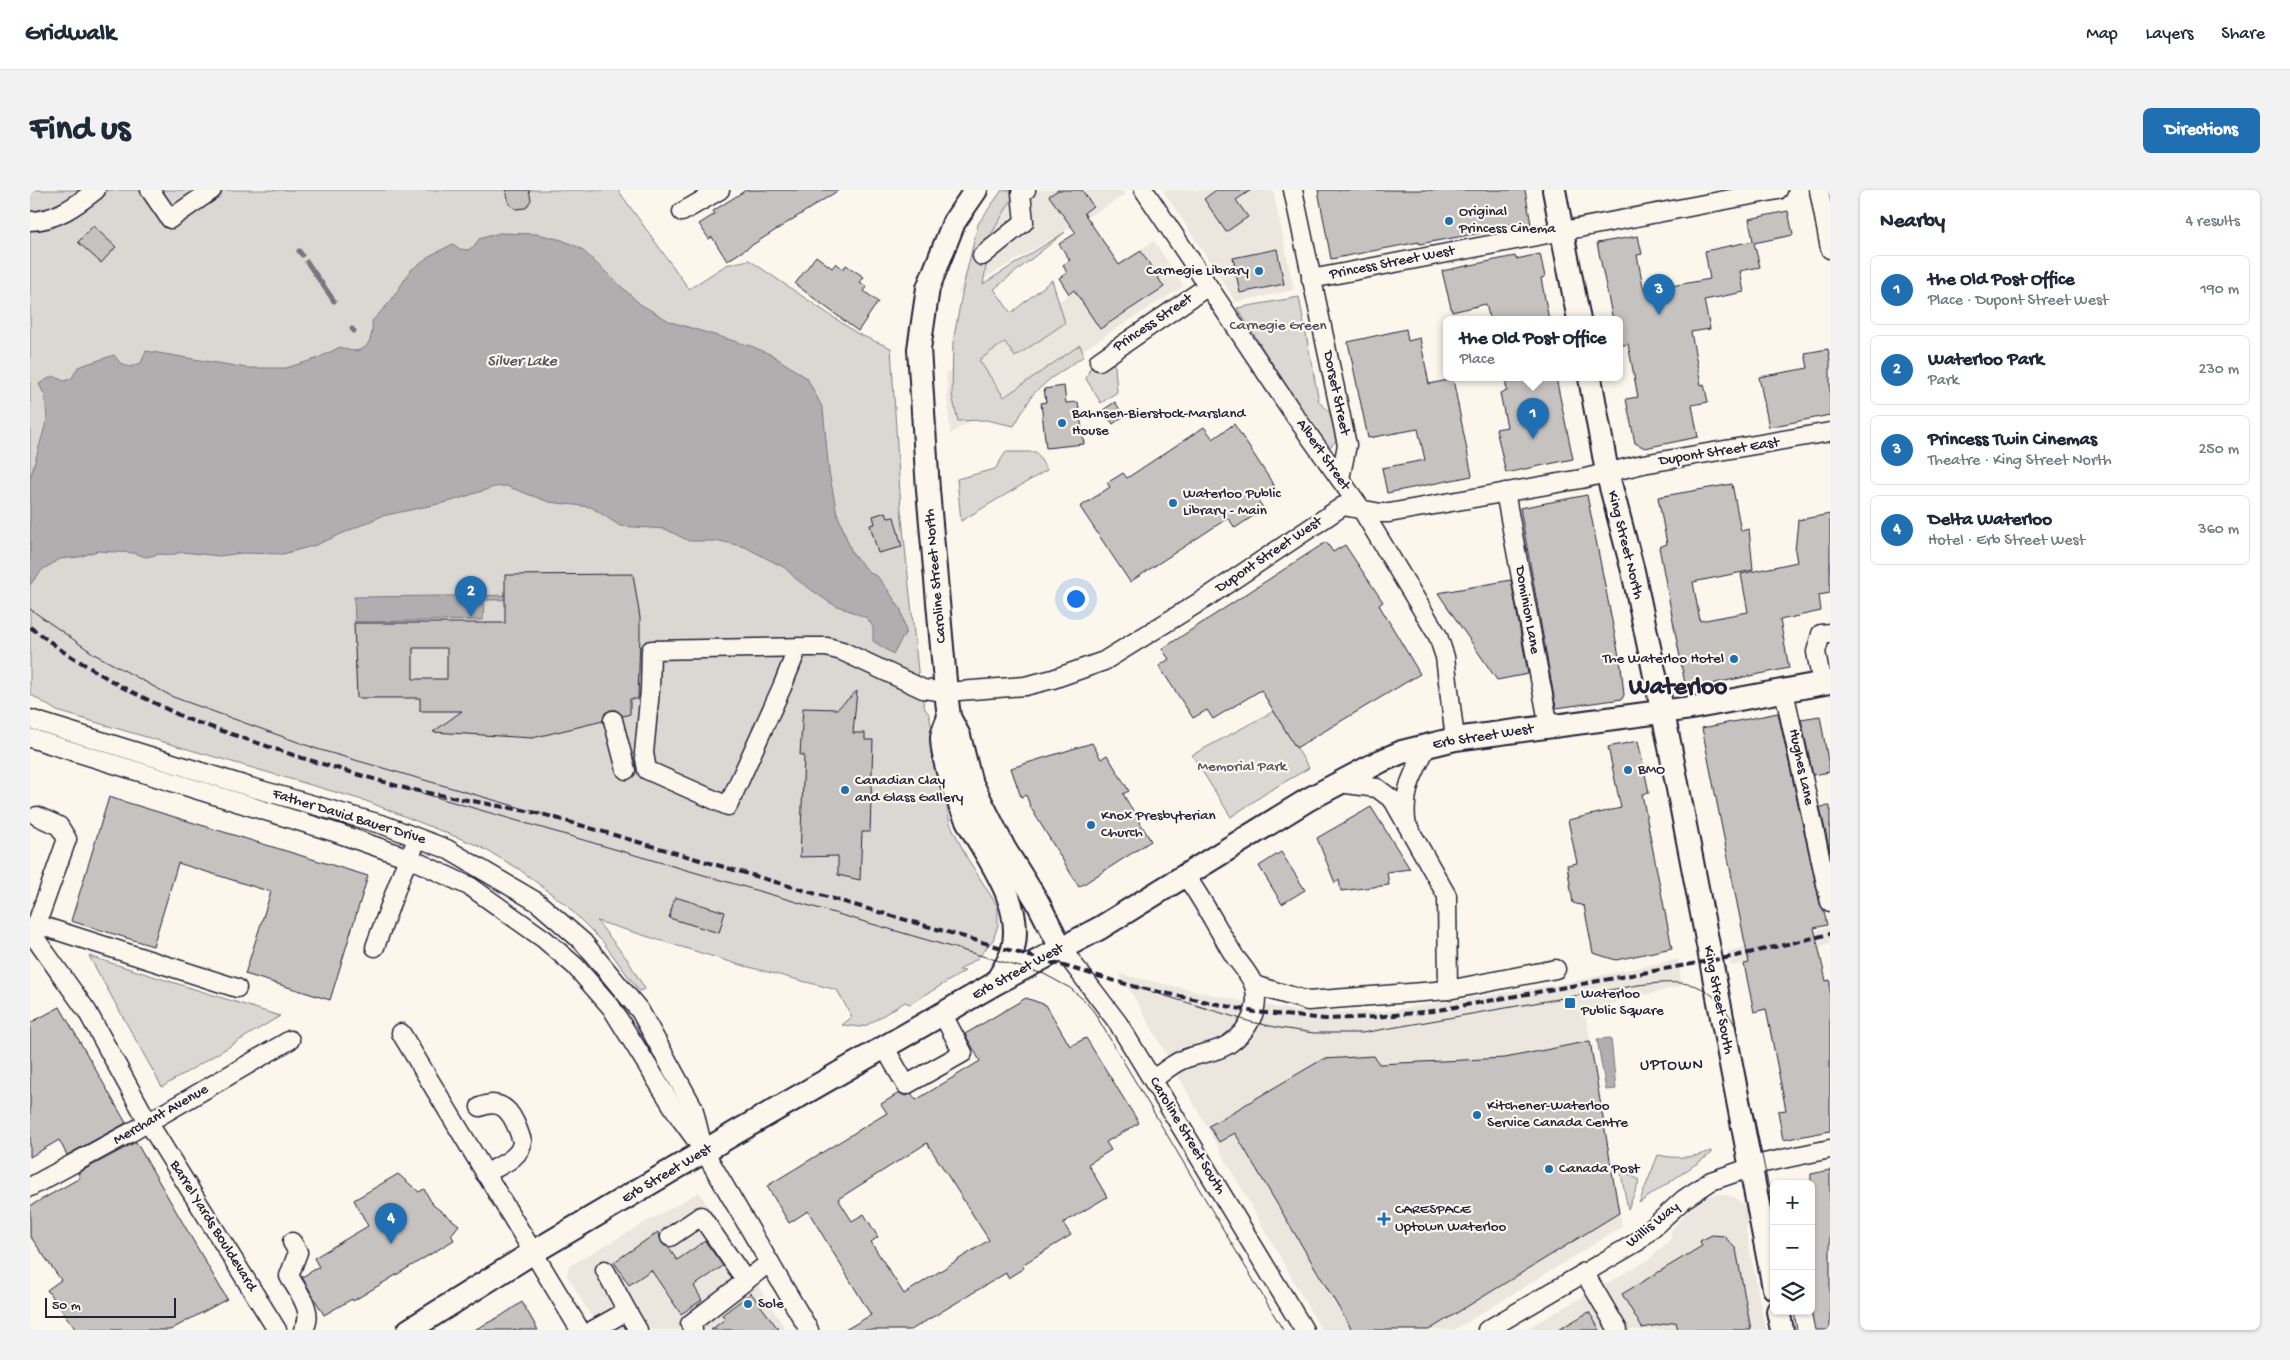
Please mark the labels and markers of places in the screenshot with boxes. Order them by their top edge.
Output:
place label: Original Princess Cinema [1458,203,1556,238]
marker: Original Princess Cinema [1443,215,1455,227]
place label: Carnegie Library [1146,262,1250,280]
marker: Carnegie Library [1253,265,1265,277]
pin: 3 [1643,274,1675,315]
pin: 1 [1517,398,1549,439]
place label: Bahnsen-Bierstock-Marsland House [1071,405,1247,440]
marker: Bahnsen-Bierstock-Marsland House [1056,417,1068,429]
place label: Waterloo Public Library - Main [1183,485,1281,520]
marker: Waterloo Public Library - Main [1167,497,1179,509]
pin: 2 [455,576,487,617]
place label: The Waterloo Hotel [1602,650,1724,668]
marker: The Waterloo Hotel [1728,653,1740,665]
place label: BMO [1637,761,1665,779]
marker: BMO [1622,764,1634,776]
place label: Canadian Clay and Glass Gallery [855,772,964,807]
marker: Canadian Clay and Glass Gallery [839,784,851,796]
place label: Knox Presbyterian Church [1101,807,1216,842]
marker: Knox Presbyterian Church [1085,819,1097,831]
place label: Waterloo Public Square [1580,985,1664,1020]
marker: Waterloo Public Square [1563,996,1577,1010]
place label: Kitchener-Waterloo Service Canada Centre [1487,1097,1628,1132]
marker: Kitchener-Waterloo Service Canada Centre [1471,1109,1483,1121]
place label: Canada Post [1559,1160,1641,1178]
marker: Canada Post [1543,1163,1555,1175]
place label: CARESPACE Uptown Waterloo [1395,1201,1507,1236]
pin: 4 [375,1203,407,1244]
marker: CARESPACE Uptown Waterloo [1377,1212,1391,1226]
place label: Sole [758,1295,784,1313]
marker: Sole [742,1298,754,1310]

